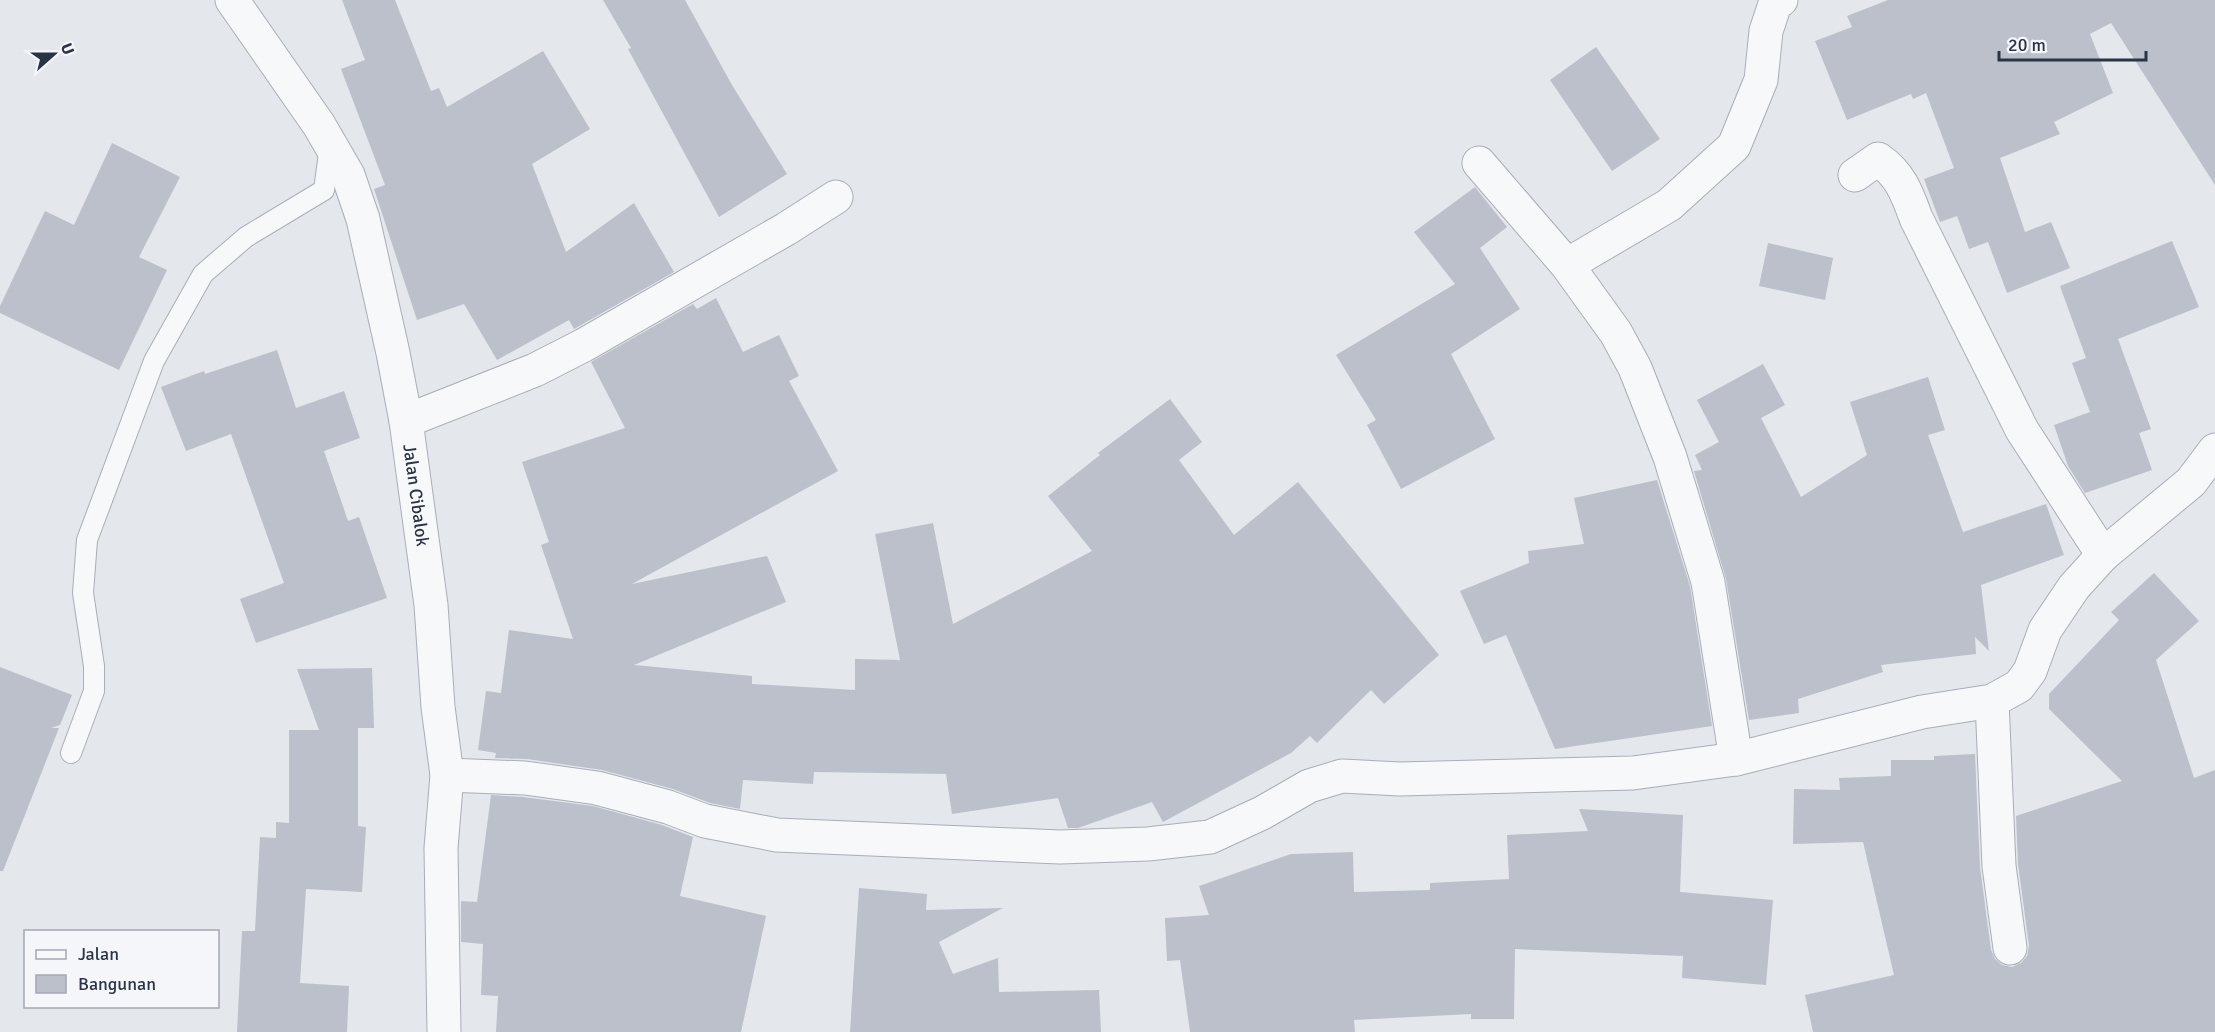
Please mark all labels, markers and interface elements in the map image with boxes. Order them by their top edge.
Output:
north arrow [24,24,84,84]
scale bar [1999,24,2146,62]
text: 20 m [2008,34,2046,56]
text: U [56,40,78,58]
street label: Jalan Cibalok [398,443,434,548]
legend [24,930,219,1008]
text: Jalan [78,943,119,965]
text: Bangunan [78,973,156,995]

